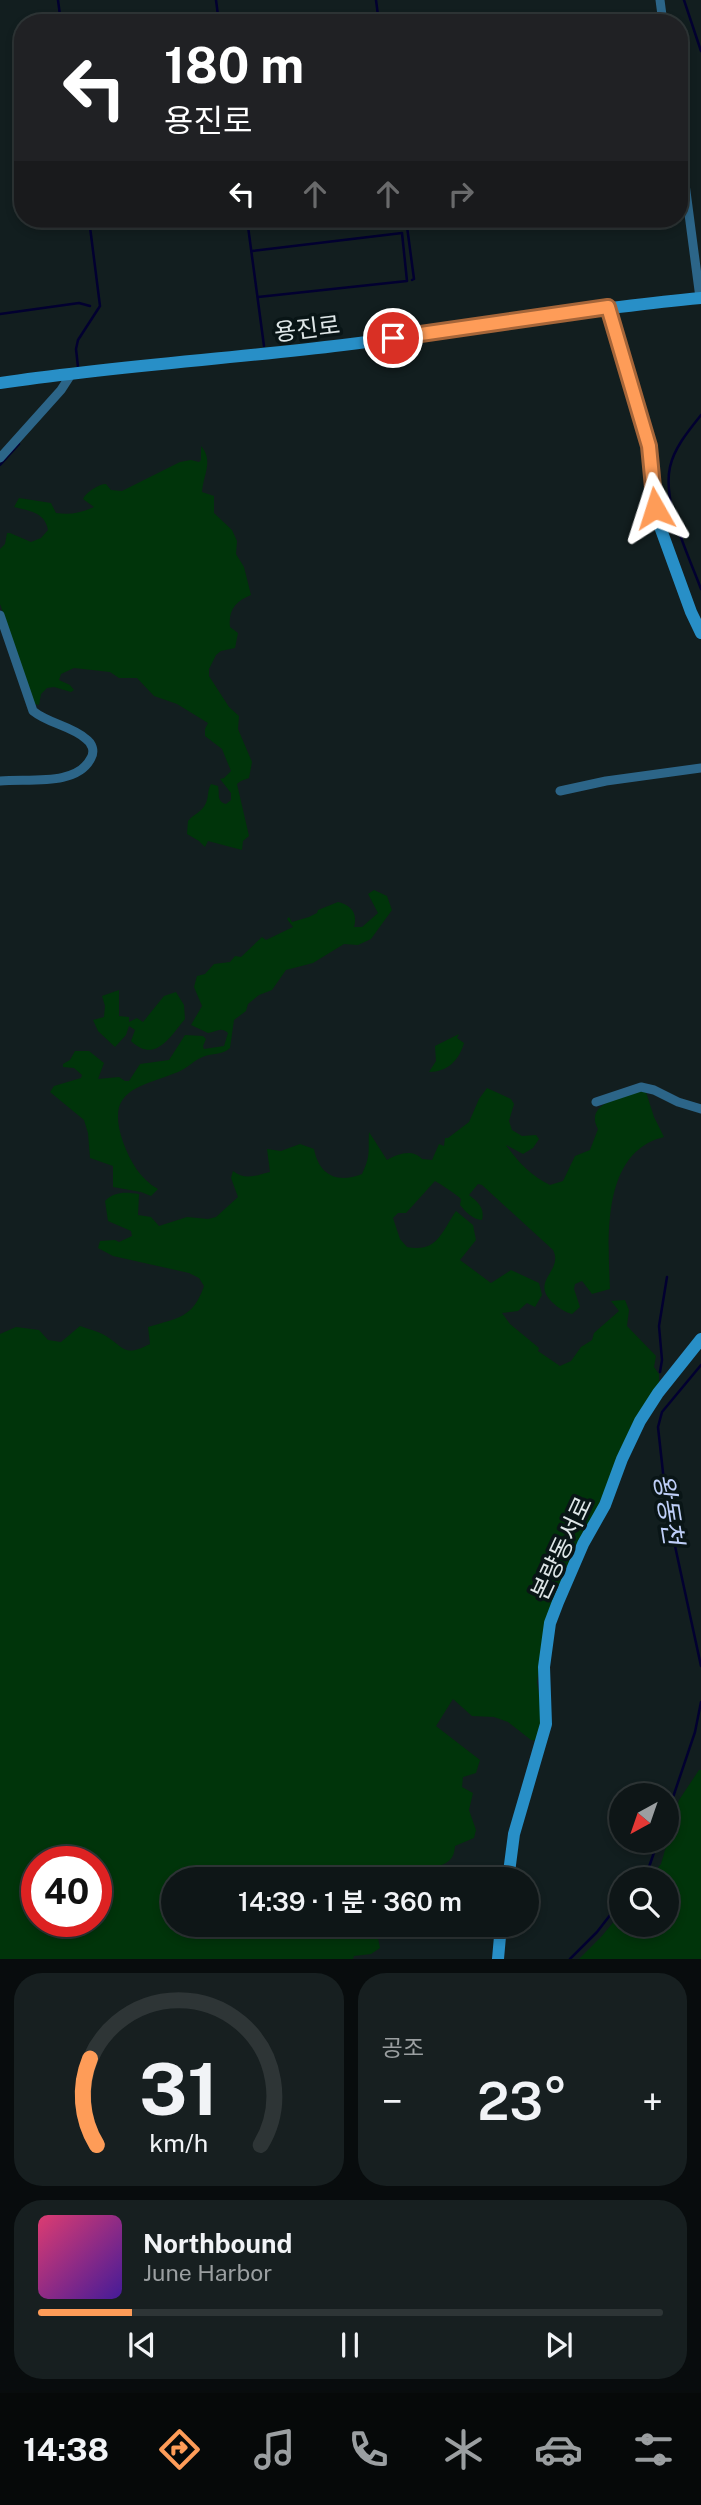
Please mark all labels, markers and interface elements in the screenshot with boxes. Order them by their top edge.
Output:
text: 180 m [164,36,304,94]
icon: left [49,42,140,133]
text: 용진로 [164,102,252,139]
icon: left [223,175,261,213]
icon: ahead [296,175,334,213]
icon: ahead [369,175,407,213]
icon: right [442,175,480,213]
pin [363,308,423,368]
street label: 용진로 [272,310,342,346]
icon: arrive [374,319,412,357]
position arrow [618,471,692,545]
water label: 왕동천 [648,1471,690,1550]
street label: 본량동서로 [525,1492,597,1604]
north arrow [609,1783,679,1853]
map controls [609,1783,679,1937]
speed limit sign: 40 [21,1846,112,1937]
button: search [609,1867,679,1937]
text: 14:39 · 1 분 · 360 m [238,1886,462,1917]
text: 공조 [382,2034,424,2061]
text: 31 [139,2047,219,2132]
text: 23° [477,2071,567,2132]
text: − [382,2079,403,2124]
text: + [642,2079,663,2124]
text: km/h [149,2128,208,2158]
text: Northbound [143,2228,292,2259]
text: June Harbor [143,2259,272,2286]
icon: previous [123,2326,161,2364]
icon: pause [331,2326,369,2364]
icon: next [540,2326,578,2364]
icon: directions [155,2425,204,2474]
icon: music [250,2425,299,2474]
icon: phone [344,2425,393,2474]
icon: climate [439,2425,488,2474]
icon: car [534,2425,583,2474]
icon: filters [629,2425,678,2474]
text: 14:38 [23,2431,109,2468]

